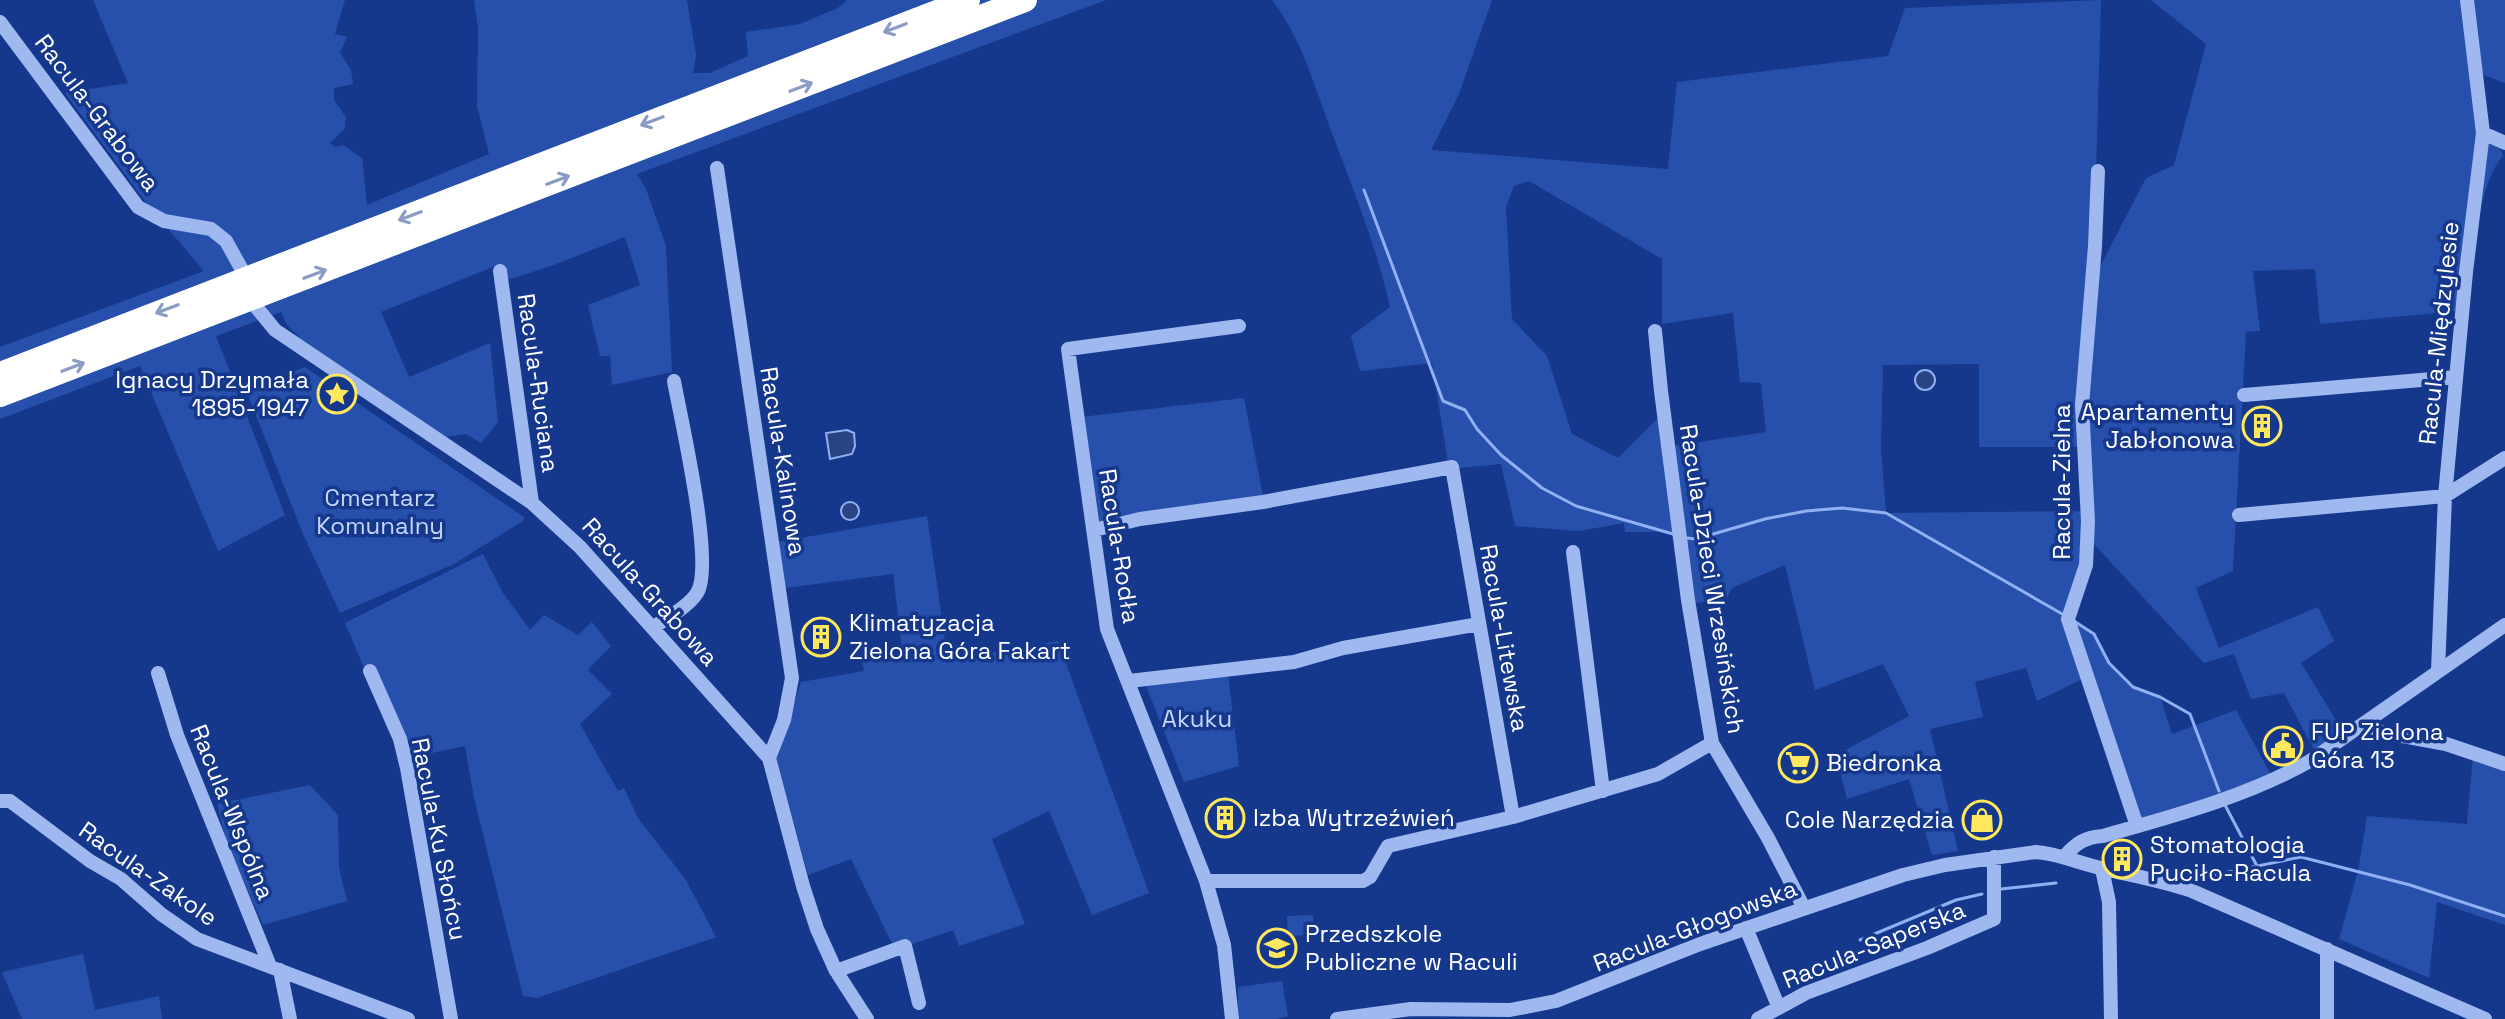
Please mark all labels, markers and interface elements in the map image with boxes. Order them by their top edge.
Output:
one-way arrow [883,22,908,36]
street label: Racula-Grabowa [28,28,167,198]
one-way arrow [788,79,813,93]
one-way arrow [640,115,665,129]
one-way arrow [545,172,570,186]
one-way arrow [398,210,423,224]
street label: Racula-Międzylesie [2411,220,2466,446]
one-way arrow [303,266,327,280]
street label: Racula-Ruciana [511,291,566,475]
one-way arrow [155,303,180,317]
one-way arrow [60,359,85,373]
place label: Ignacy Drzymała 1895-1947 [115,364,309,423]
street label: Racula-Kalinowa [753,364,814,558]
place icon: Ignacy Drzymała 1895-1947 [316,373,358,415]
place label: Apartamenty Jabłonowa [2081,396,2234,455]
street label: Racula-Zielna [2046,404,2077,560]
building icon: Apartamenty Jabłonowa [2241,405,2283,447]
street label: Racula-Dzieci Wrzesińskich [1673,422,1752,736]
street label: Racula-Rodła [1092,466,1147,626]
park label: Cmentarz Komunalny [316,482,444,541]
street label: Racula-Grabowa [576,511,725,672]
street label: Racula-Litewska [1473,542,1536,734]
place label: Klimatyzacja Zielona Góra Fakart [849,607,1071,666]
building icon: Klimatyzacja Zielona Góra Fakart [800,616,842,658]
park label: Akuku [1162,703,1232,734]
place label: FUP Zielona Góra 13 [2311,716,2444,775]
street label: Racula-Wspólna [183,720,282,904]
public building icon: FUP Zielona Góra 13 [2262,725,2304,767]
street label: Racula-Ku Słońcu [405,735,474,943]
supermarket icon: Biedronka [1777,742,1819,784]
place label: Biedronka [1826,747,1942,778]
building icon: Izba Wytrzeźwień [1204,797,1246,839]
shop icon: Cole Narzędzia [1961,799,2003,841]
place label: Izba Wytrzeźwień [1253,802,1455,833]
place label: Cole Narzędzia [1785,804,1954,835]
street label: Racula-Zakole [73,814,224,933]
place label: Stomatologia Puciło-Racula [2150,829,2311,888]
building icon: Stomatologia Puciło-Racula [2101,838,2143,880]
street label: Racula-Głogowska [1589,872,1801,979]
street label: Racula-Saperska [1778,894,1970,995]
place label: Przedszkole Publiczne w Raculi [1305,918,1518,977]
school or university icon: Przedszkole Publiczne w Raculi [1256,927,1298,969]

